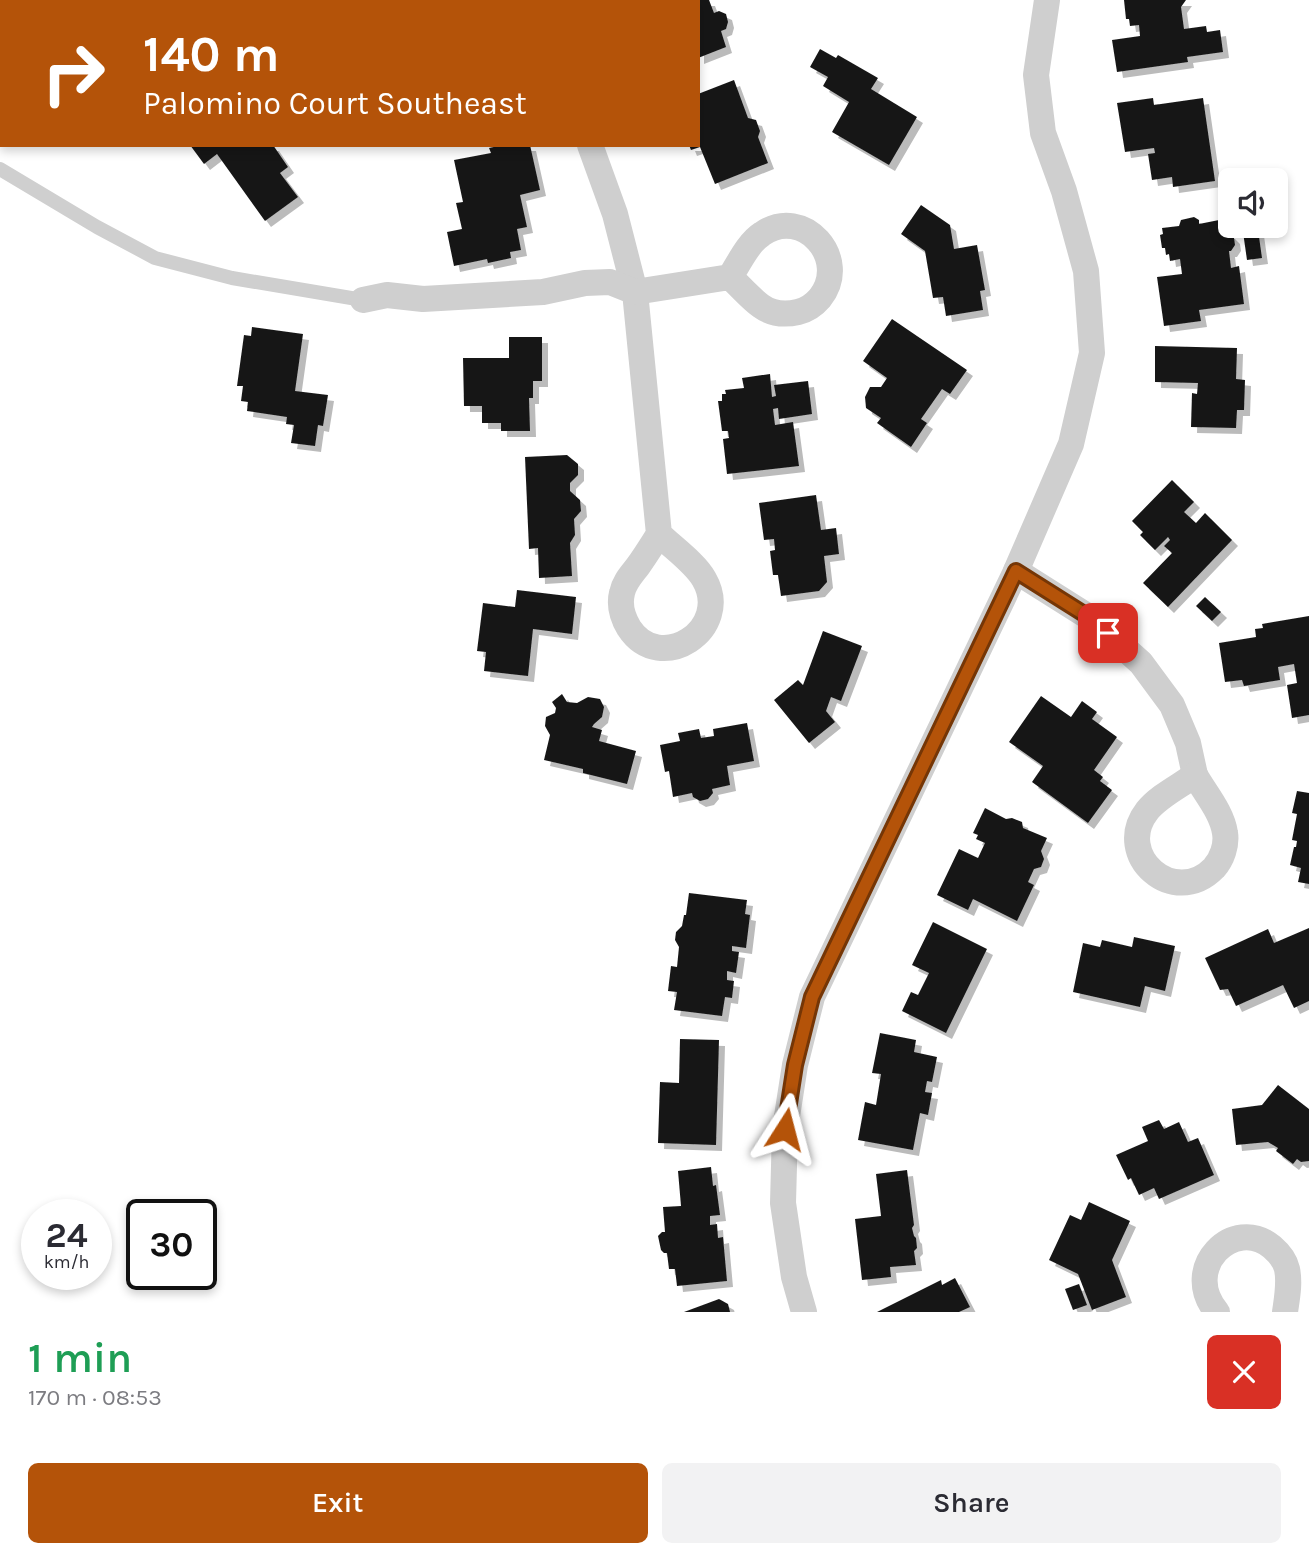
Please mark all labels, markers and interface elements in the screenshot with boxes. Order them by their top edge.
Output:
text: 140 m [143,26,280,83]
icon: right [28,28,119,119]
text: Palomino Court Southeast [143,85,527,122]
map controls [1218,168,1288,238]
button: sound [1218,168,1288,238]
pin [1078,603,1138,663]
icon: arrive [1089,614,1127,652]
position arrow [748,1092,822,1166]
speed limit sign: 30 [126,1199,217,1290]
text: 24 [46,1215,88,1256]
text: km/h [44,1251,89,1273]
text: 1 min [28,1333,132,1383]
button: close [1207,1335,1281,1409]
text: 170 m · 08:53 [28,1384,162,1411]
button: Exit [28,1463,648,1543]
button: Share [662,1463,1281,1543]

